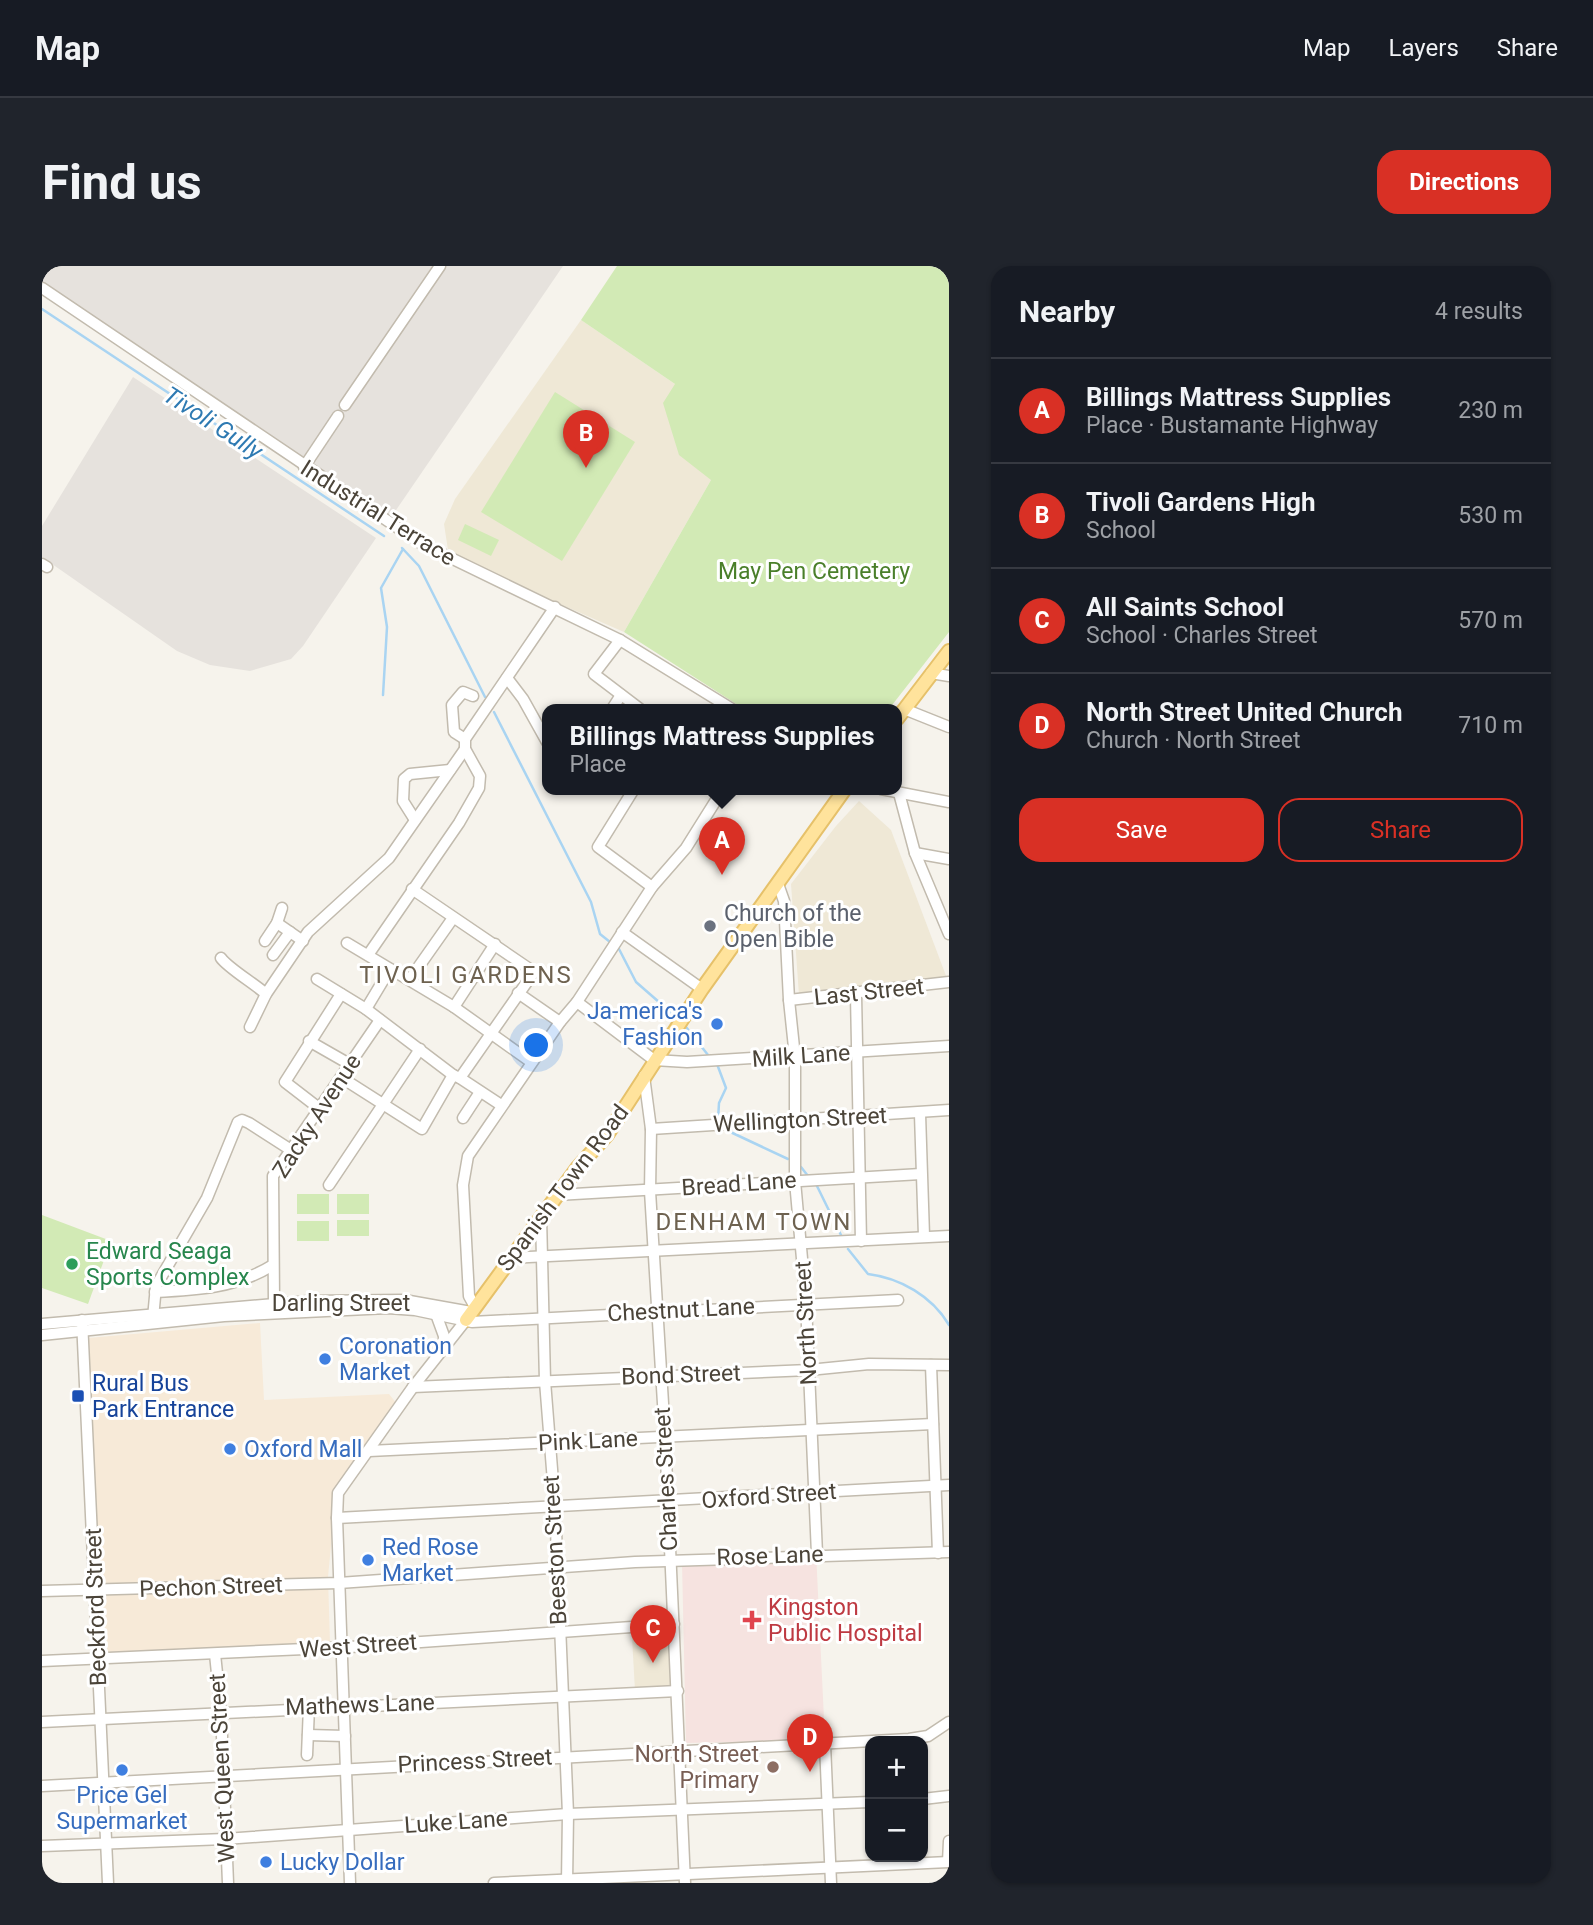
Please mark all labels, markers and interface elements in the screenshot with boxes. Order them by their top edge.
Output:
text: Map [35,29,100,68]
text: Map [1303,34,1351,62]
text: Layers [1389,34,1459,62]
text: Share [1497,34,1558,62]
button: Directions [1377,150,1551,214]
text: Find us [42,154,202,211]
text: Nearby [1019,294,1115,329]
text: 4 results [1435,298,1523,325]
water label: Tivoli Gully [158,381,268,466]
text: Billings Mattress Supplies [1086,382,1391,412]
text: A [1034,397,1050,424]
text: 230 m [1458,397,1523,424]
pin: B [563,410,609,468]
text: Place · Bustamante Highway [1086,412,1378,439]
street label: Industrial Terrace [296,455,460,571]
text: Tivoli Gardens High [1086,487,1316,517]
text: B [1035,502,1049,529]
text: 530 m [1458,502,1523,529]
text: School [1086,517,1156,544]
park label: May Pen Cemetery [718,558,910,585]
text: All Saints School [1086,592,1284,622]
text: C [1034,607,1050,634]
text: 570 m [1458,607,1523,634]
text: School · Charles Street [1086,622,1318,649]
text: North Street United Church [1086,697,1402,727]
popup [542,704,902,795]
text: D [1035,712,1049,739]
text: 710 m [1458,712,1523,739]
text: Billings Mattress Supplies [569,721,875,751]
text: Church · North Street [1086,727,1300,754]
text: Place [569,751,626,778]
button: Save [1019,798,1264,862]
button: Share [1278,798,1523,862]
pin: A [699,817,745,875]
place label: Church of the Open Bible [724,900,862,953]
marker: Church of the Open Bible [702,918,718,934]
district label: TIVOLI GARDENS [359,961,573,989]
street label: Last Street [813,973,925,1011]
place label: Ja-merica's Fashion [587,998,703,1051]
marker: Ja-merica's Fashion [709,1016,725,1032]
your location [519,1028,553,1062]
street label: Milk Lane [751,1039,851,1073]
street label: Zacky Avenue [267,1049,367,1183]
street label: Spanish Town Road [492,1099,634,1277]
street label: Wellington Street [712,1102,888,1138]
street label: Bread Lane [681,1167,797,1201]
district label: DENHAM TOWN [656,1208,852,1236]
place label: Edward Seaga Sports Complex [86,1238,250,1291]
marker: Edward Seaga Sports Complex [64,1256,80,1272]
street label: North Street [789,1260,823,1386]
street label: Darling Street [272,1290,410,1317]
street label: Chestnut Lane [607,1293,755,1327]
place label: Coronation Market [339,1333,452,1386]
marker: Coronation Market [317,1351,333,1367]
street label: Bond Street [621,1359,741,1391]
place label: Rural Bus Park Entrance [92,1370,234,1423]
marker: Rural Bus Park Entrance [70,1388,86,1404]
street label: Charles Street [649,1406,683,1552]
street label: Pink Lane [537,1425,639,1457]
place label: Oxford Mall [244,1436,362,1463]
marker: Oxford Mall [222,1441,238,1457]
street label: Beeston Street [538,1474,572,1626]
street label: Oxford Street [701,1478,837,1514]
street label: Beckford Street [80,1527,112,1687]
place label: Red Rose Market [382,1534,478,1587]
street label: Rose Lane [716,1541,824,1571]
marker: Red Rose Market [360,1552,376,1568]
street label: Pechon Street [139,1571,283,1603]
place label: Kingston Public Hospital [768,1594,923,1647]
pin: C [630,1605,676,1663]
marker: Kingston Public Hospital [742,1610,762,1630]
street label: West Street [298,1628,418,1664]
street label: West Queen Street [204,1673,240,1863]
street label: Mathews Lane [285,1689,435,1721]
pin: D [787,1714,833,1772]
map controls [865,1736,928,1862]
button: + [865,1736,928,1799]
place label: North Street Primary [635,1741,759,1794]
street label: Princess Street [397,1743,553,1779]
marker: North Street Primary [765,1759,781,1775]
marker: Price Gel Supermarket [114,1762,130,1778]
place label: Price Gel Supermarket [57,1782,187,1835]
button: − [865,1799,928,1862]
street label: Luke Lane [403,1805,509,1839]
place label: Lucky Dollar [280,1849,405,1876]
marker: Lucky Dollar [258,1854,274,1870]

